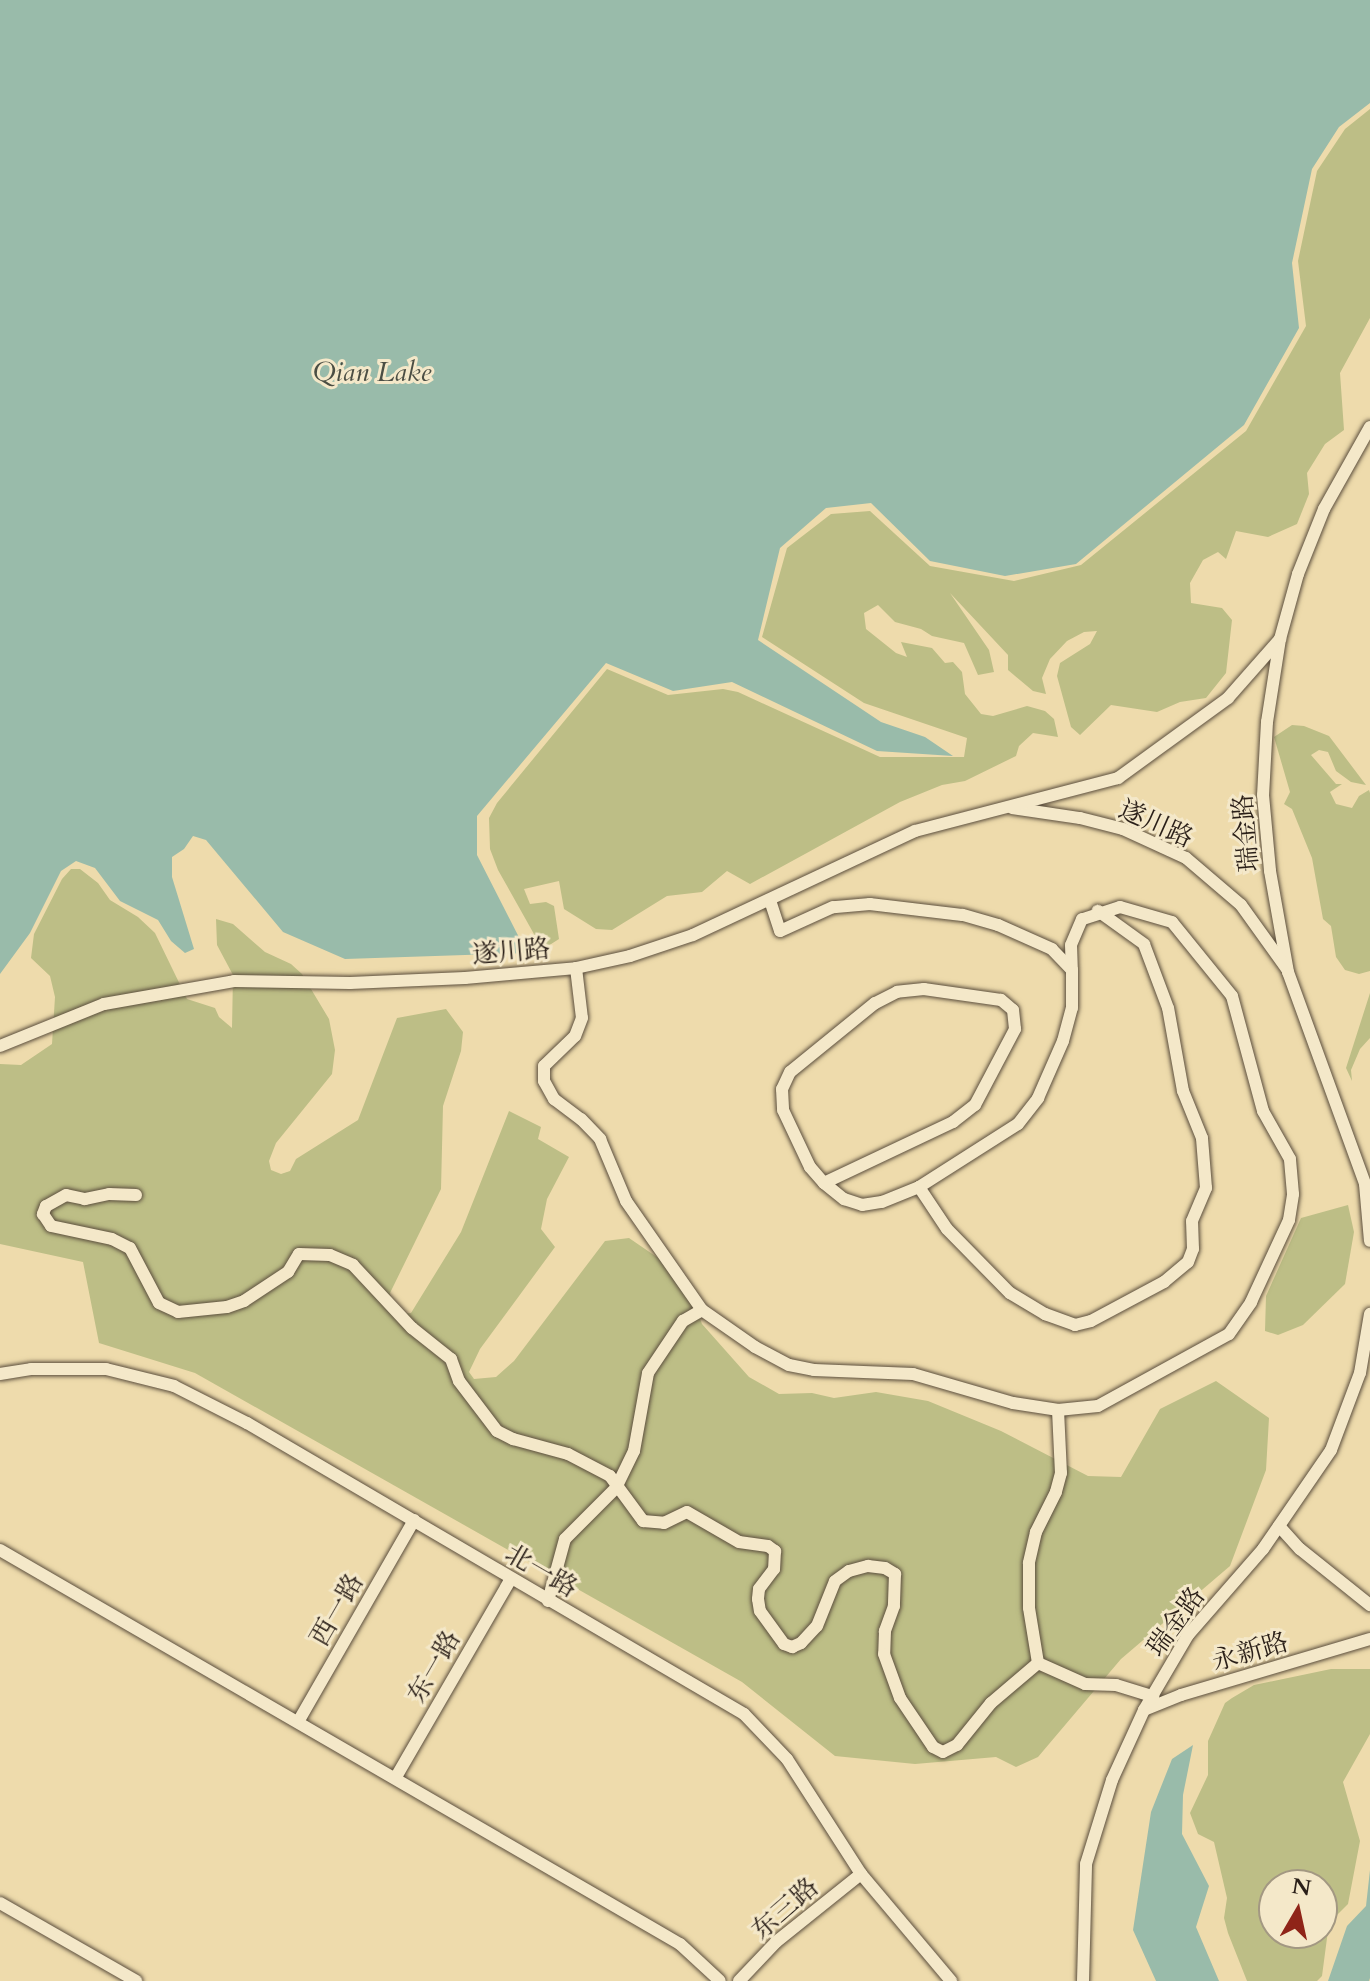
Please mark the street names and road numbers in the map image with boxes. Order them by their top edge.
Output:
street label: 瑞金路 [1227,793,1265,873]
street label: 遂川路 [1114,794,1198,854]
street label: 遂川路 [471,933,551,971]
street label: 北一路 [499,1538,583,1604]
street label: 西一路 [304,1568,370,1652]
street label: 瑞金路 [1140,1581,1212,1663]
street label: 东一路 [401,1625,467,1709]
street label: 永新路 [1208,1626,1292,1678]
street label: 东三路 [745,1872,825,1946]

